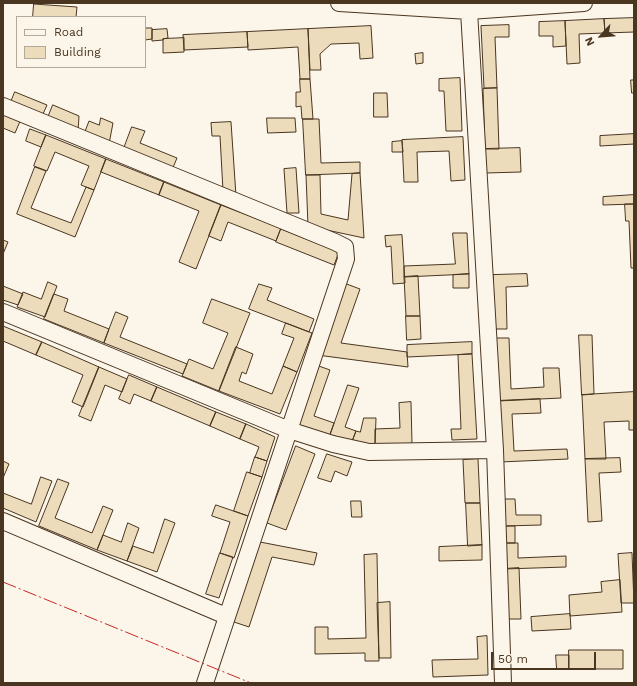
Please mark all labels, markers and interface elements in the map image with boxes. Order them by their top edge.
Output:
legend [16,16,146,68]
north arrow [581,16,621,56]
text: Road [54,25,83,39]
text: N [582,35,597,48]
text: Building [54,45,101,59]
scale bar [493,644,598,670]
text: 50 m [498,652,528,666]

